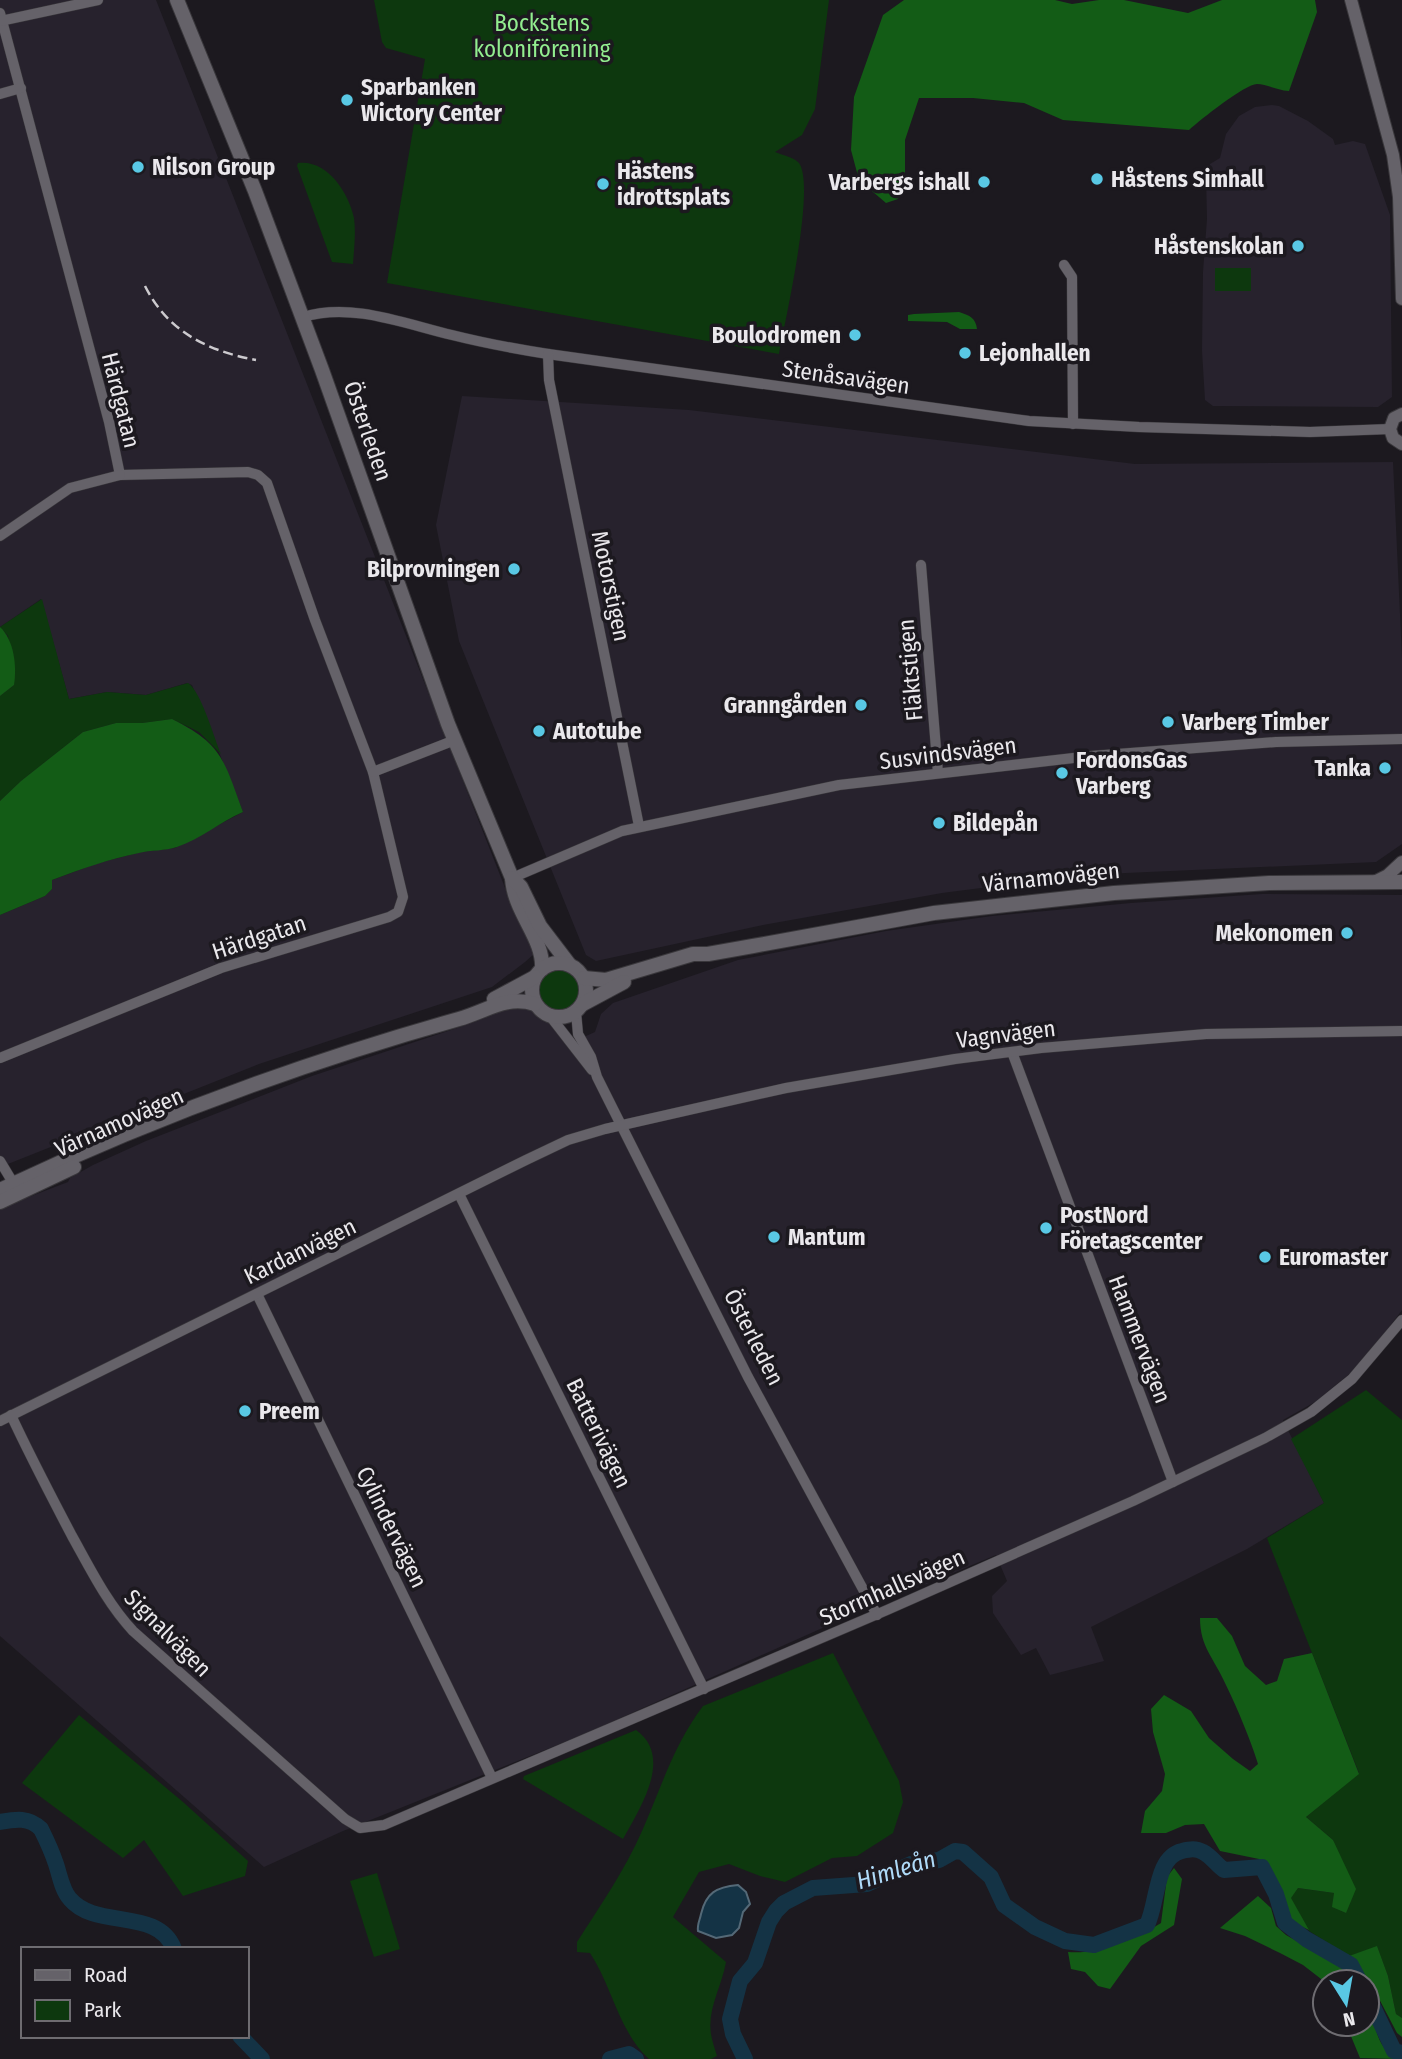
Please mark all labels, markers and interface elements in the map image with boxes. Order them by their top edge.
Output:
park label: Bockstens koloniförening [473,9,611,63]
place label: Sparbanken Wictory Center [361,73,503,127]
marker: Sparbanken Wictory Center [339,92,355,108]
place label: Nilson Group [152,153,275,181]
place label: Hästens idrottsplats [617,157,730,211]
marker: Nilson Group [130,159,146,175]
place label: Håstens Simhall [1111,165,1264,193]
place label: Varbergs ishall [828,168,971,196]
marker: Håstens Simhall [1089,171,1105,187]
marker: Varbergs ishall [976,174,992,190]
marker: Hästens idrottsplats [595,176,611,192]
place label: Håstenskolan [1154,232,1284,260]
marker: Håstenskolan [1290,238,1306,254]
place label: Boulodromen [712,321,841,349]
marker: Boulodromen [847,327,863,343]
place label: Lejonhallen [979,339,1091,367]
marker: Lejonhallen [957,345,973,361]
street label: Härdgatan [96,349,146,451]
street label: Stenåsavägen [780,354,912,400]
street label: Österleden [338,377,398,485]
street label: Motorstigen [586,528,636,644]
place label: Bilprovningen [367,555,500,583]
marker: Bilprovningen [506,561,522,577]
street label: Fläktstigen [892,618,928,722]
place label: Granngården [724,691,847,719]
marker: Granngården [853,697,869,713]
place label: Varberg Timber [1181,708,1329,736]
marker: Varberg Timber [1160,714,1176,730]
place label: Autotube [552,717,642,745]
marker: Autotube [531,723,547,739]
street label: Susvindsvägen [878,731,1018,775]
place label: FordonsGas Varberg [1075,746,1187,800]
place label: Tanka [1315,754,1371,782]
marker: Tanka [1377,760,1393,776]
marker: FordonsGas Varberg [1054,765,1070,781]
place label: Bildepån [953,809,1038,837]
marker: Bildepån [931,815,947,831]
street label: Värnamovägen [981,856,1121,898]
street label: Härdgatan [208,909,310,965]
place label: Mekonomen [1215,919,1333,947]
marker: Mekonomen [1339,925,1355,941]
street label: Vagnvägen [955,1014,1057,1054]
street label: Värnamovägen [50,1081,188,1163]
place label: PostNord Företagscenter [1060,1201,1203,1255]
street label: Kardanvägen [239,1212,361,1290]
marker: PostNord Företagscenter [1038,1220,1054,1236]
place label: Mantum [788,1223,866,1251]
marker: Mantum [766,1229,782,1245]
place label: Euromaster [1279,1243,1389,1271]
marker: Euromaster [1257,1249,1273,1265]
street label: Hammervägen [1103,1271,1177,1407]
street label: Österleden [718,1284,790,1390]
street label: Batterivägen [560,1374,638,1492]
place label: Preem [259,1397,320,1425]
marker: Preem [237,1403,253,1419]
street label: Cylindervägen [351,1462,433,1592]
street label: Stormhallsvägen [815,1542,969,1632]
street label: Signalvägen [119,1584,217,1682]
water label: Himleån [853,1845,939,1895]
legend [21,1947,248,2038]
text: Road [84,1962,128,1988]
north arrow [1311,1968,1381,2038]
text: Park [84,1997,122,2023]
text: N [1341,2007,1357,2032]

